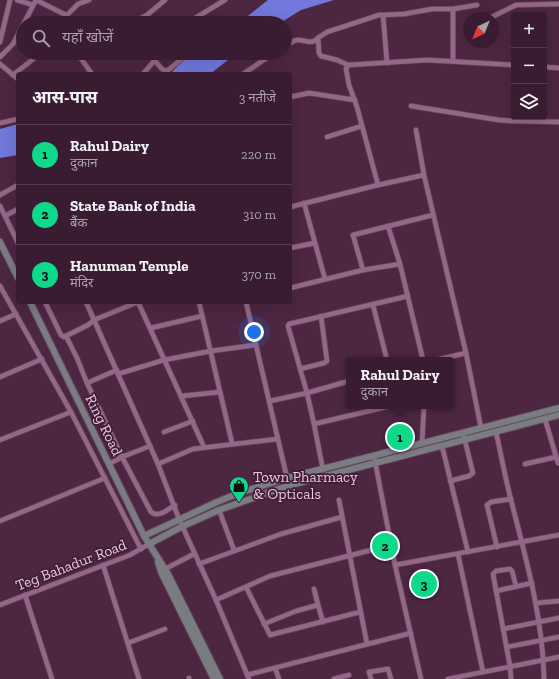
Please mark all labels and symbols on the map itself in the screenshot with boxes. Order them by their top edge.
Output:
north arrow [463,12,499,48]
your location [244,322,264,342]
street label: Ring Road [81,391,127,459]
pin: 1 [387,422,413,452]
place label: Town Pharmacy & Opticals [253,468,358,503]
shop icon: Town Pharmacy & Opticals [228,475,250,503]
pin: 2 [372,531,398,561]
street label: Teg Bahadur Road [13,535,130,594]
pin: 3 [411,569,437,599]

